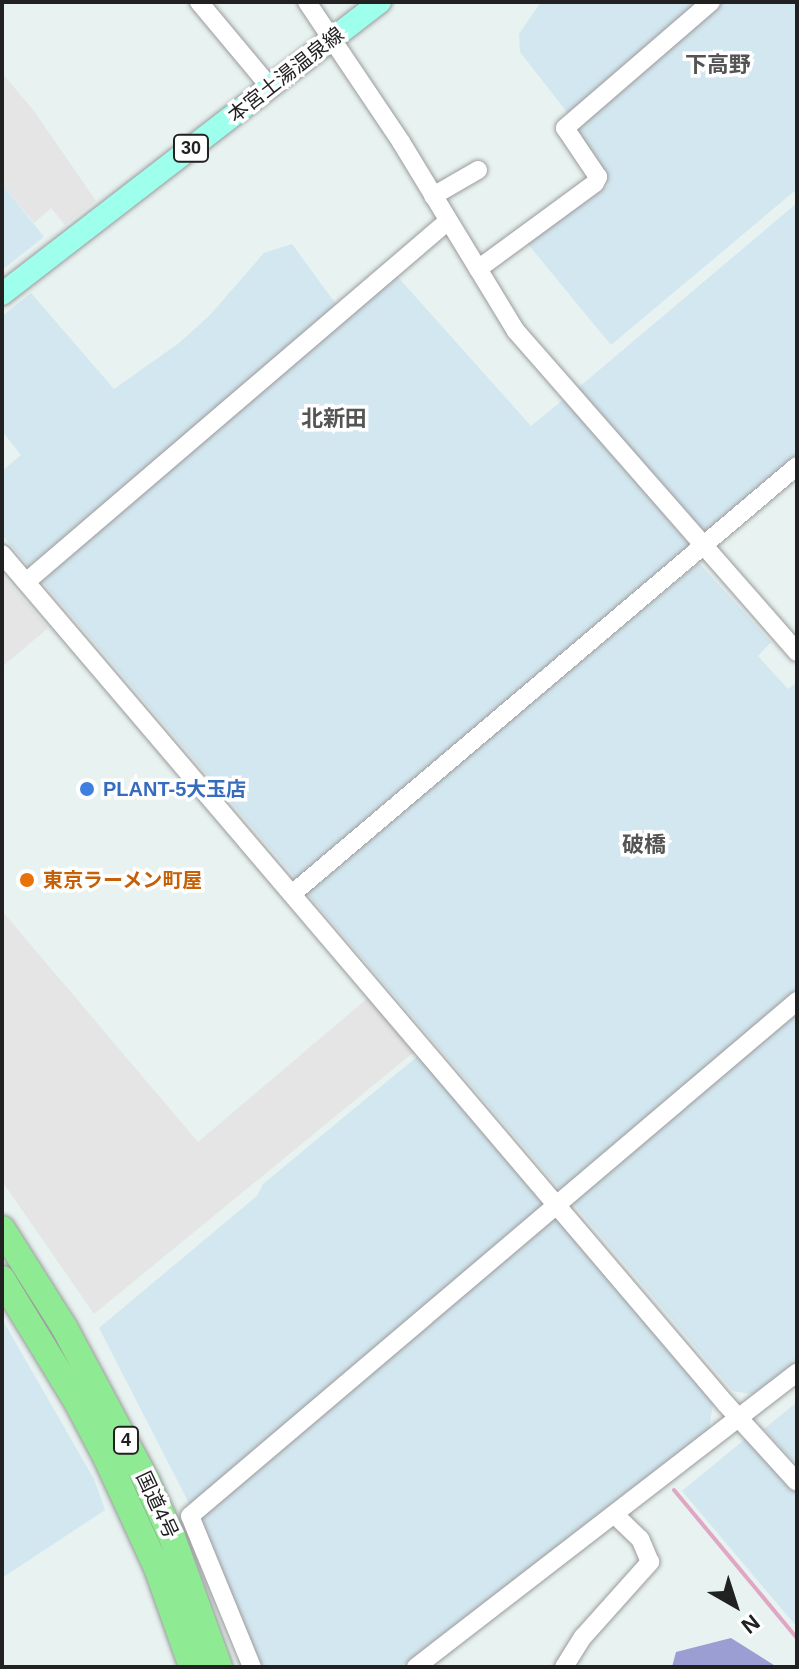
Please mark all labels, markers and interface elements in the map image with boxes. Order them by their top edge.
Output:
street label: 本宮土湯温泉線 [223,22,349,128]
district label: 下高野 [685,52,751,78]
road number: 30 [171,134,211,162]
district label: 北新田 [301,406,367,432]
place label: PLANT-5大玉店 [103,777,246,801]
marker: PLANT-5大玉店 [78,780,96,798]
district label: 破橋 [622,832,666,858]
place label: 東京ラーメン町屋 [43,868,203,892]
marker: 東京ラーメン町屋 [18,871,36,889]
road number: 4 [112,1426,140,1454]
street label: 国道4号 [131,1468,183,1542]
north arrow [695,1565,775,1645]
text: N [736,1609,764,1639]

